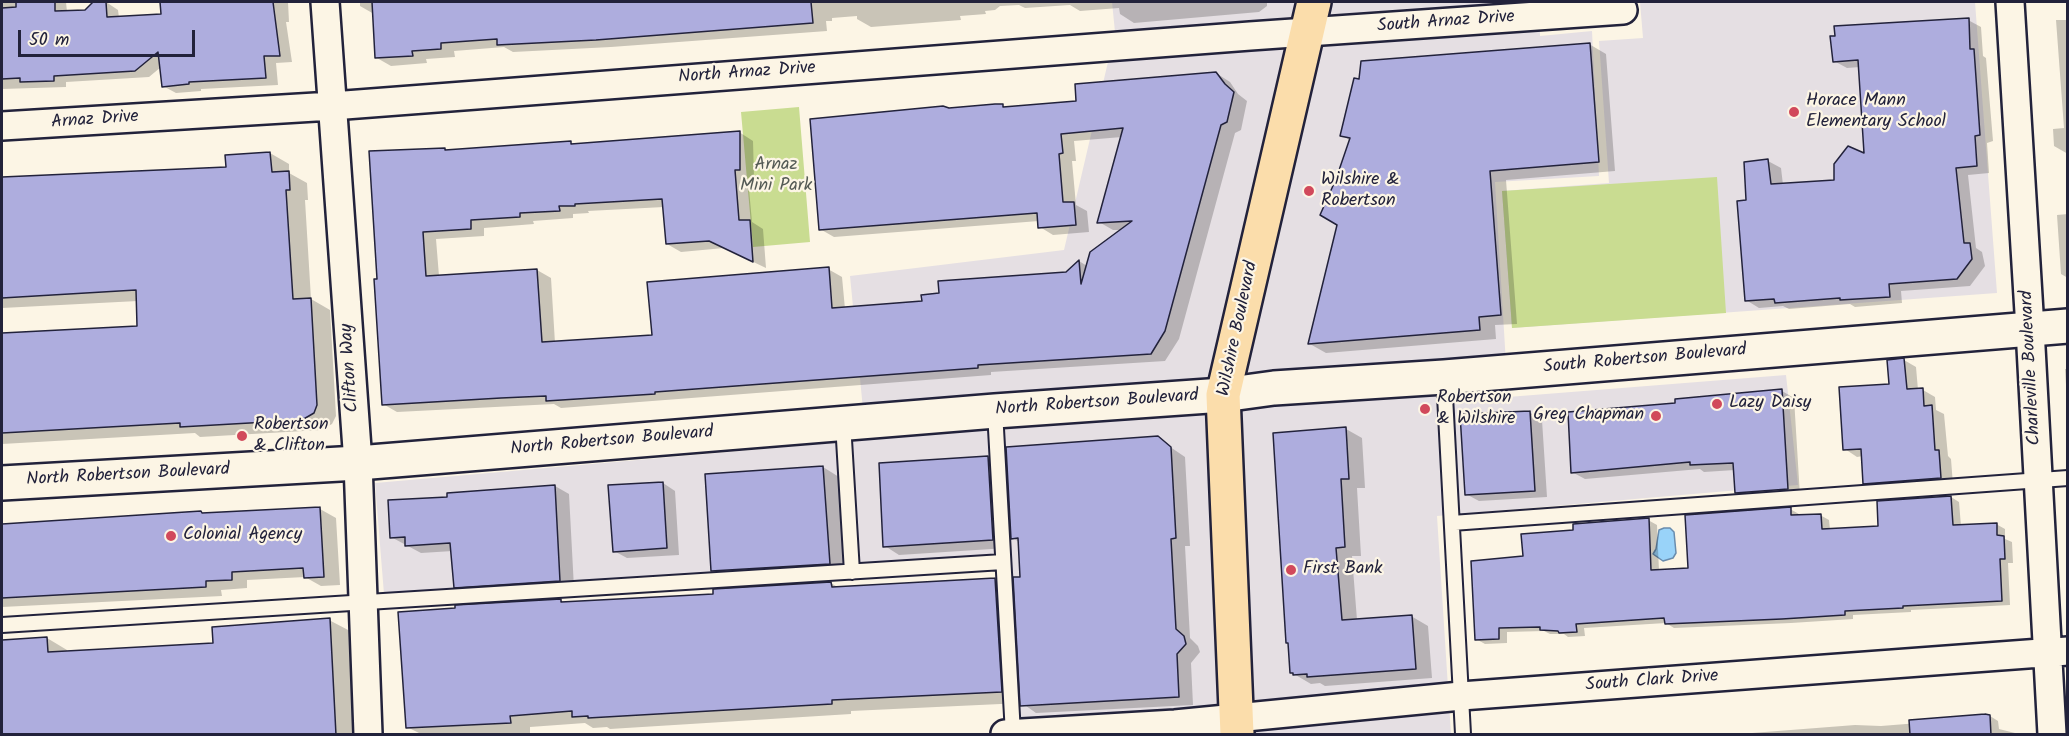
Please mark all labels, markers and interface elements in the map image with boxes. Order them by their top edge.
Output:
street label: South Arnaz Drive [1377,7,1515,39]
scale bar [21,18,198,56]
text: 50 m [29,26,69,55]
street label: North Arnaz Drive [678,58,816,90]
place label: Horace Mann Elementary School [1806,91,1946,134]
marker: Horace Mann Elementary School [1787,105,1801,119]
street label: Arnaz Drive [51,107,139,135]
park label: Arnaz Mini Park [740,155,812,198]
place label: Wilshire & Robertson [1321,170,1399,213]
marker: Wilshire & Robertson [1302,184,1316,198]
street label: Wilshire Boulevard [1214,260,1264,398]
street label: Charleville Boulevard [2017,290,2047,446]
street label: Clifton Way [337,323,365,413]
street label: South Robertson Boulevard [1543,340,1747,380]
street label: North Robertson Boulevard [995,386,1199,422]
place label: Robertson & Wilshire [1437,388,1515,430]
place label: Lazy Daisy [1729,393,1811,415]
marker: Lazy Daisy [1710,397,1724,411]
marker: Robertson & Wilshire [1418,402,1432,416]
place label: Greg Chapman [1533,405,1644,427]
marker: Greg Chapman [1649,409,1663,423]
place label: Robertson & Clifton [254,415,329,458]
street label: North Robertson Boulevard [510,422,714,462]
marker: Robertson & Clifton [235,429,249,443]
street label: North Robertson Boulevard [26,460,230,492]
place label: Colonial Agency [183,525,302,547]
marker: Colonial Agency [164,529,178,543]
place label: First Bank [1303,559,1382,581]
marker: First Bank [1284,563,1298,577]
street label: South Clark Drive [1585,667,1719,697]

